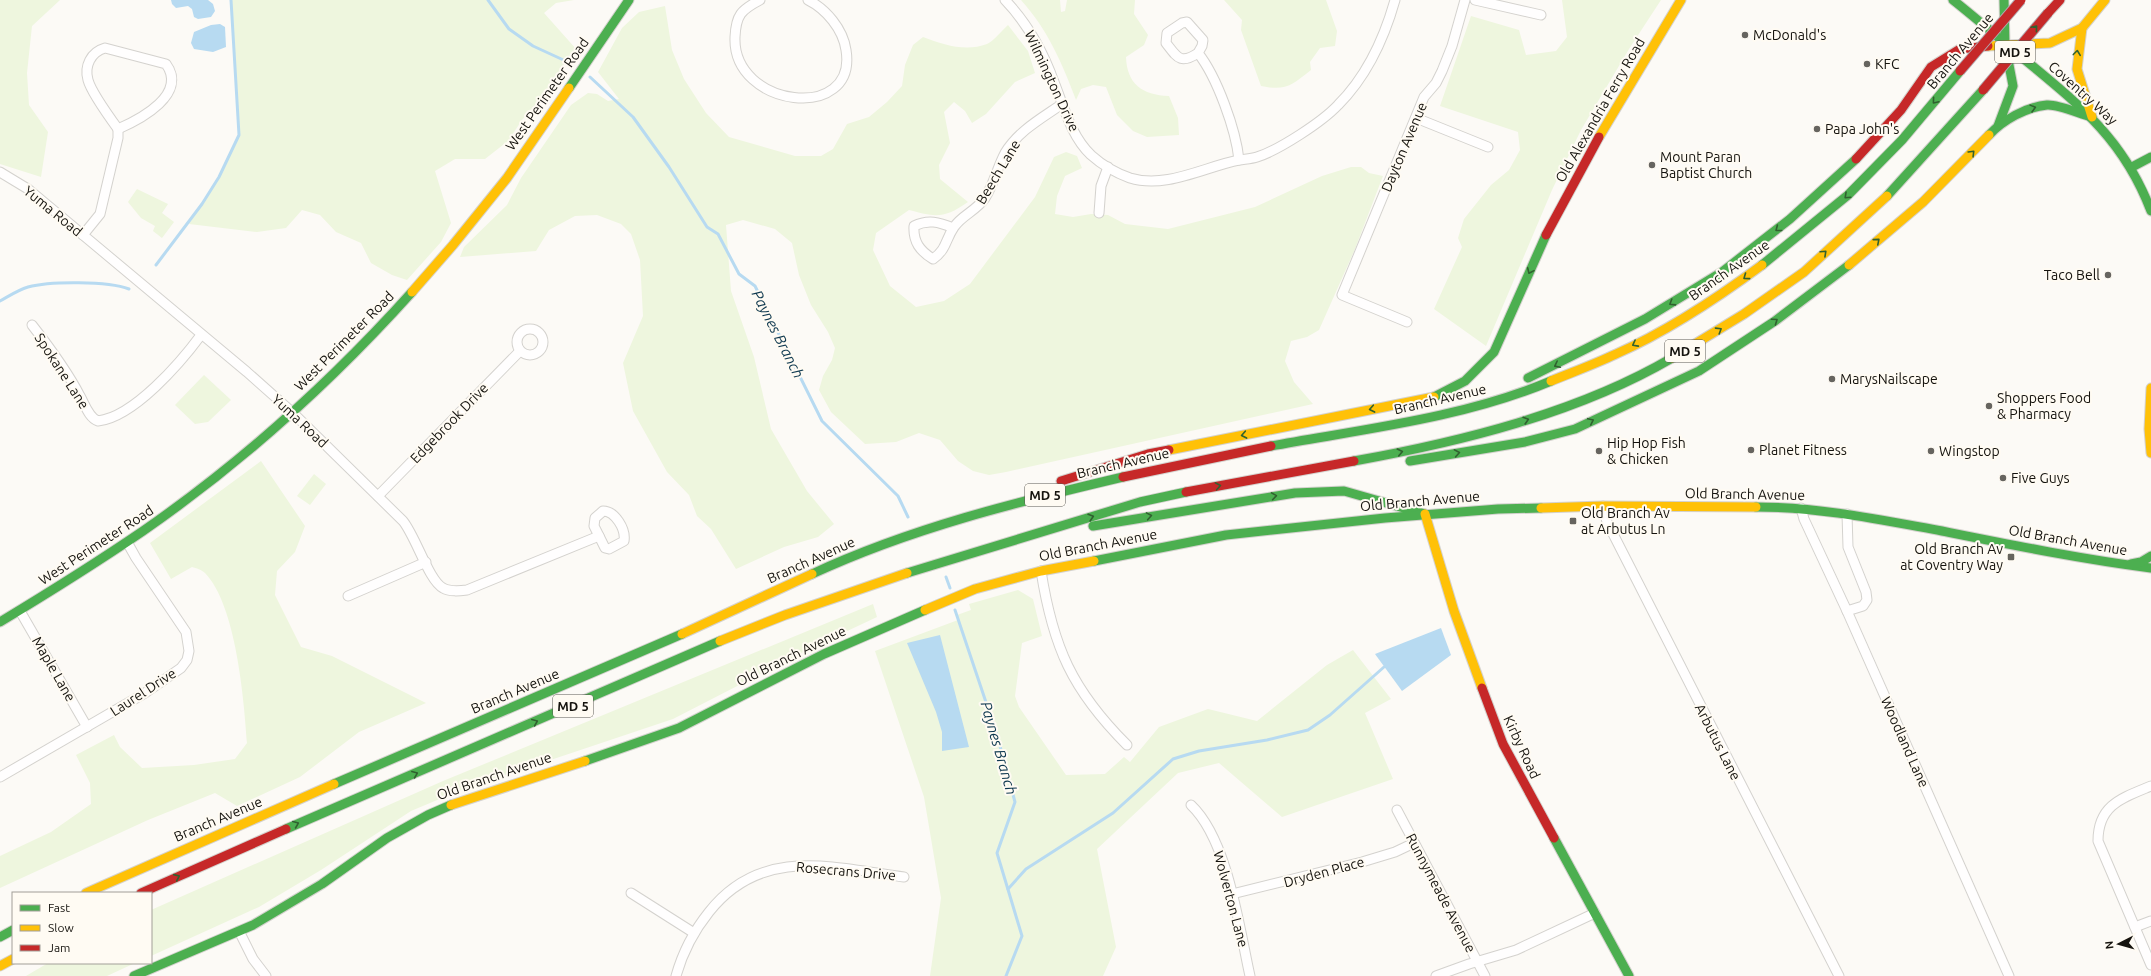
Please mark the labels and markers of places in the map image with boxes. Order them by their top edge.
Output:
place label: McDonald's [1753,27,1826,43]
marker: McDonald's [1740,30,1750,40]
place label: KFC [1875,56,1900,72]
marker: KFC [1862,59,1872,69]
place label: Papa John's [1825,121,1899,137]
marker: Papa John's [1812,124,1822,134]
place label: Mount Paran Baptist Church [1660,149,1752,181]
marker: Mount Paran Baptist Church [1647,160,1657,170]
place label: Taco Bell [2044,267,2100,283]
marker: Taco Bell [2103,270,2113,280]
place label: MarysNailscape [1840,371,1938,387]
marker: MarysNailscape [1827,374,1837,384]
place label: Shoppers Food & Pharmacy [1997,390,2091,422]
marker: Shoppers Food & Pharmacy [1984,401,1994,411]
place label: Hip Hop Fish & Chicken [1607,435,1686,467]
place label: Planet Fitness [1759,442,1847,458]
place label: Wingstop [1939,443,2000,459]
marker: Planet Fitness [1746,445,1756,455]
marker: Hip Hop Fish & Chicken [1594,446,1604,456]
marker: Wingstop [1926,446,1936,456]
place label: Five Guys [2011,470,2070,486]
marker: Five Guys [1998,473,2008,483]
place label: Old Branch Av at Arbutus Ln [1581,505,1670,537]
marker: Old Branch Av at Arbutus Ln [1568,516,1578,526]
place label: Old Branch Av at Coventry Way [1900,541,2003,573]
marker: Old Branch Av at Coventry Way [2006,552,2016,562]

